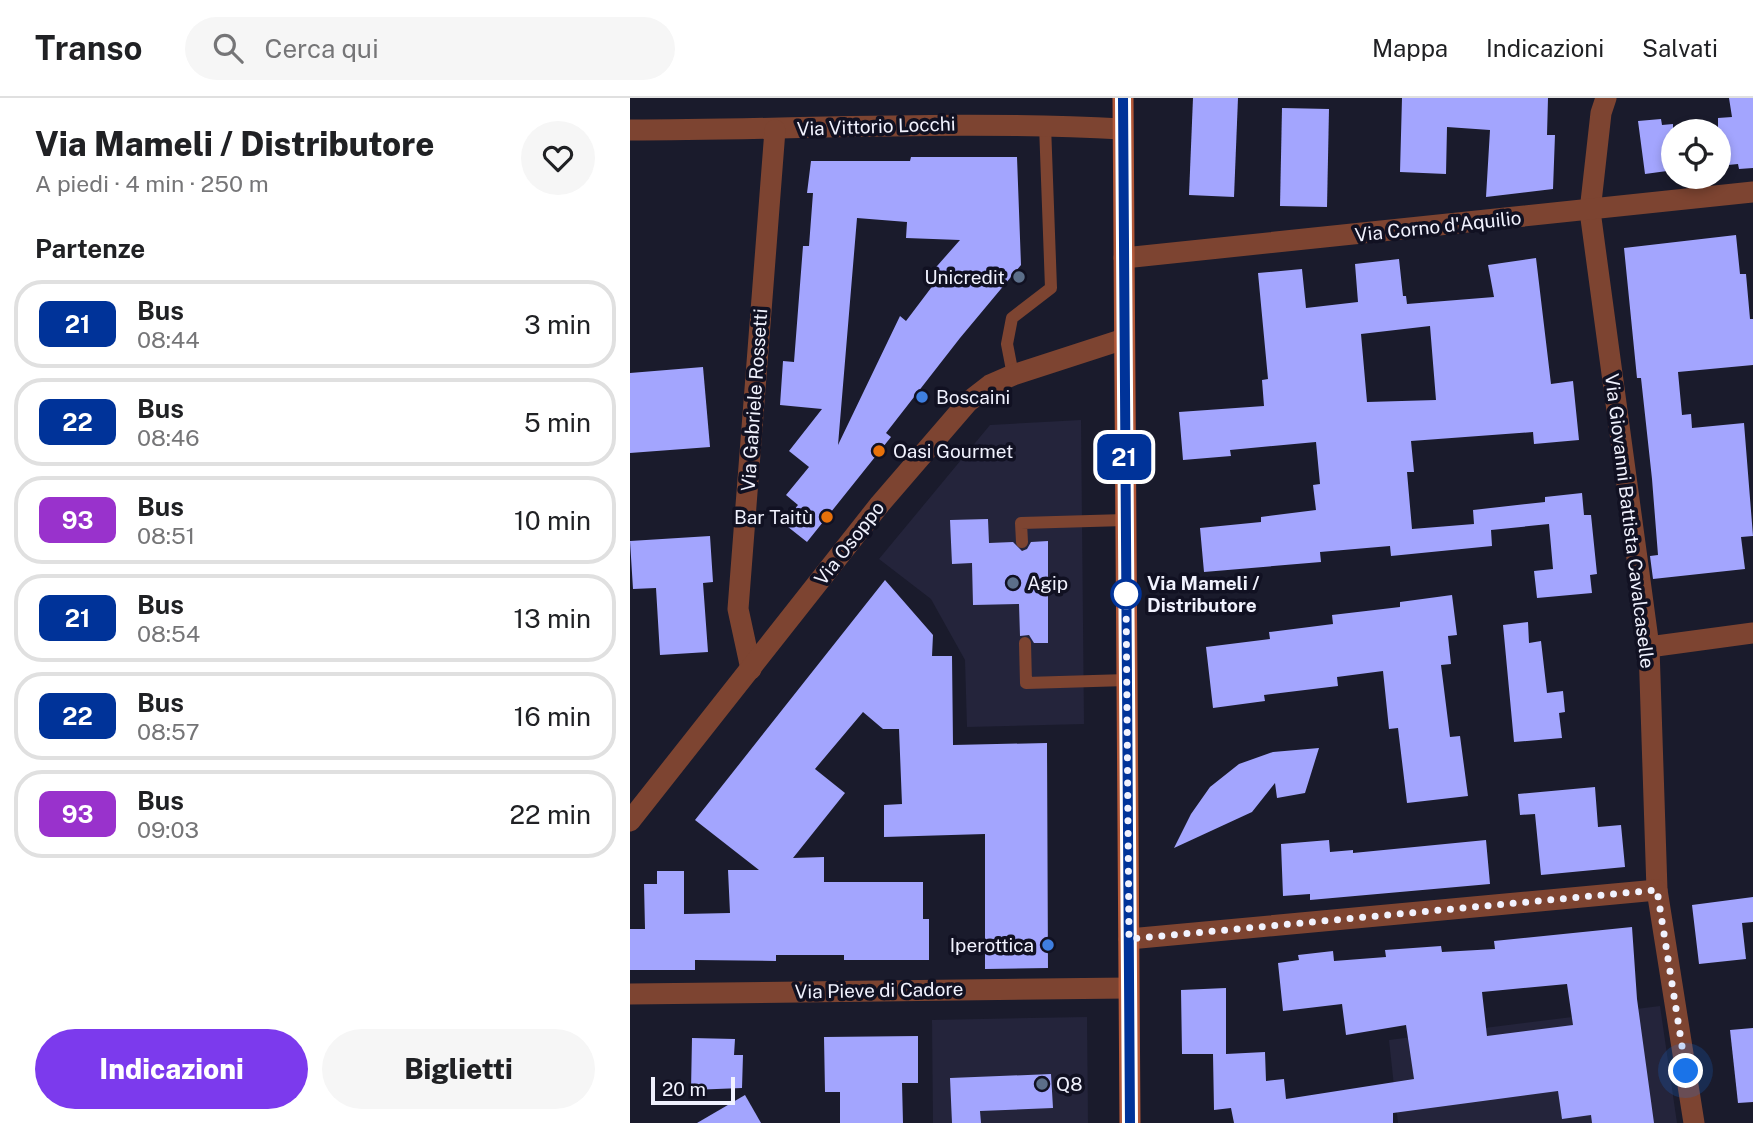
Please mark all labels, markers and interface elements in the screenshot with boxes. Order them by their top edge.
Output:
search box [185,17,675,80]
text: Transo [35,29,143,67]
icon: search [209,29,247,67]
text: Cerca qui [265,33,379,64]
text: Mappa [1372,34,1448,62]
text: Indicazioni [1486,34,1604,62]
text: Salvati [1642,34,1718,62]
street label: Via Vittorio Locchi [796,112,956,140]
map controls [1661,119,1731,189]
button: locate [1661,119,1731,189]
button: heart [521,121,595,195]
text: Via Mameli / Distributore [35,125,434,163]
text: A piedi · 4 min · 250 m [35,170,269,197]
street label: Via Corno d'Aquilio [1354,206,1522,246]
text: Partenze [35,233,145,264]
place label: Unicredit [924,266,1005,288]
marker: Unicredit [1011,269,1027,285]
text: Bus [137,295,184,326]
street label: Via Gabriele Rossetti [737,308,771,492]
text: 3 min [524,309,591,340]
text: 21 [65,310,90,338]
text: 08:44 [137,326,200,353]
street label: Via Giovanni Battista Cavalcaselle [1601,372,1659,670]
place label: Boscaini [936,386,1010,408]
marker: Boscaini [914,389,930,405]
text: Bus [137,393,184,424]
text: 5 min [524,407,591,438]
text: 22 [62,408,93,436]
text: 08:46 [137,424,200,451]
line badge: 21 [1092,434,1156,480]
place label: Oasi Gourmet [893,440,1013,462]
marker: Oasi Gourmet [871,443,887,459]
text: 21 [1111,443,1137,471]
text: Bus [137,491,184,522]
street label: Via Osoppo [809,497,889,589]
text: 10 min [514,505,591,536]
text: 93 [62,506,93,534]
place label: Bar Taitù [734,506,813,528]
marker: Bar Taitù [819,509,835,525]
text: 08:51 [137,522,195,549]
place label: Agip [1027,572,1068,594]
place label: Via Mameli / Distributore [1147,572,1259,616]
marker: Agip [1005,575,1021,591]
marker: Via Mameli / Distributore [1111,579,1141,609]
text: Bus [137,589,184,620]
text: 13 min [514,603,591,634]
text: 21 [65,604,90,632]
text: 08:54 [137,620,200,647]
text: Bus [137,687,184,718]
text: 16 min [514,701,591,732]
text: 22 [62,702,93,730]
text: 08:57 [137,718,200,745]
text: Bus [137,785,184,816]
text: 22 min [510,799,591,830]
text: 93 [62,800,93,828]
text: 09:03 [137,816,199,843]
place label: Iperottica [950,934,1034,956]
marker: Iperottica [1040,937,1056,953]
street label: Via Pieve di Cadore [794,978,964,1002]
button: Indicazioni [35,1029,308,1109]
button: Biglietti [322,1029,595,1109]
your location [1668,1053,1703,1088]
place label: Q8 [1056,1073,1083,1095]
scale bar [651,1074,735,1106]
marker: Q8 [1034,1076,1050,1092]
text: 20 m [662,1078,706,1100]

